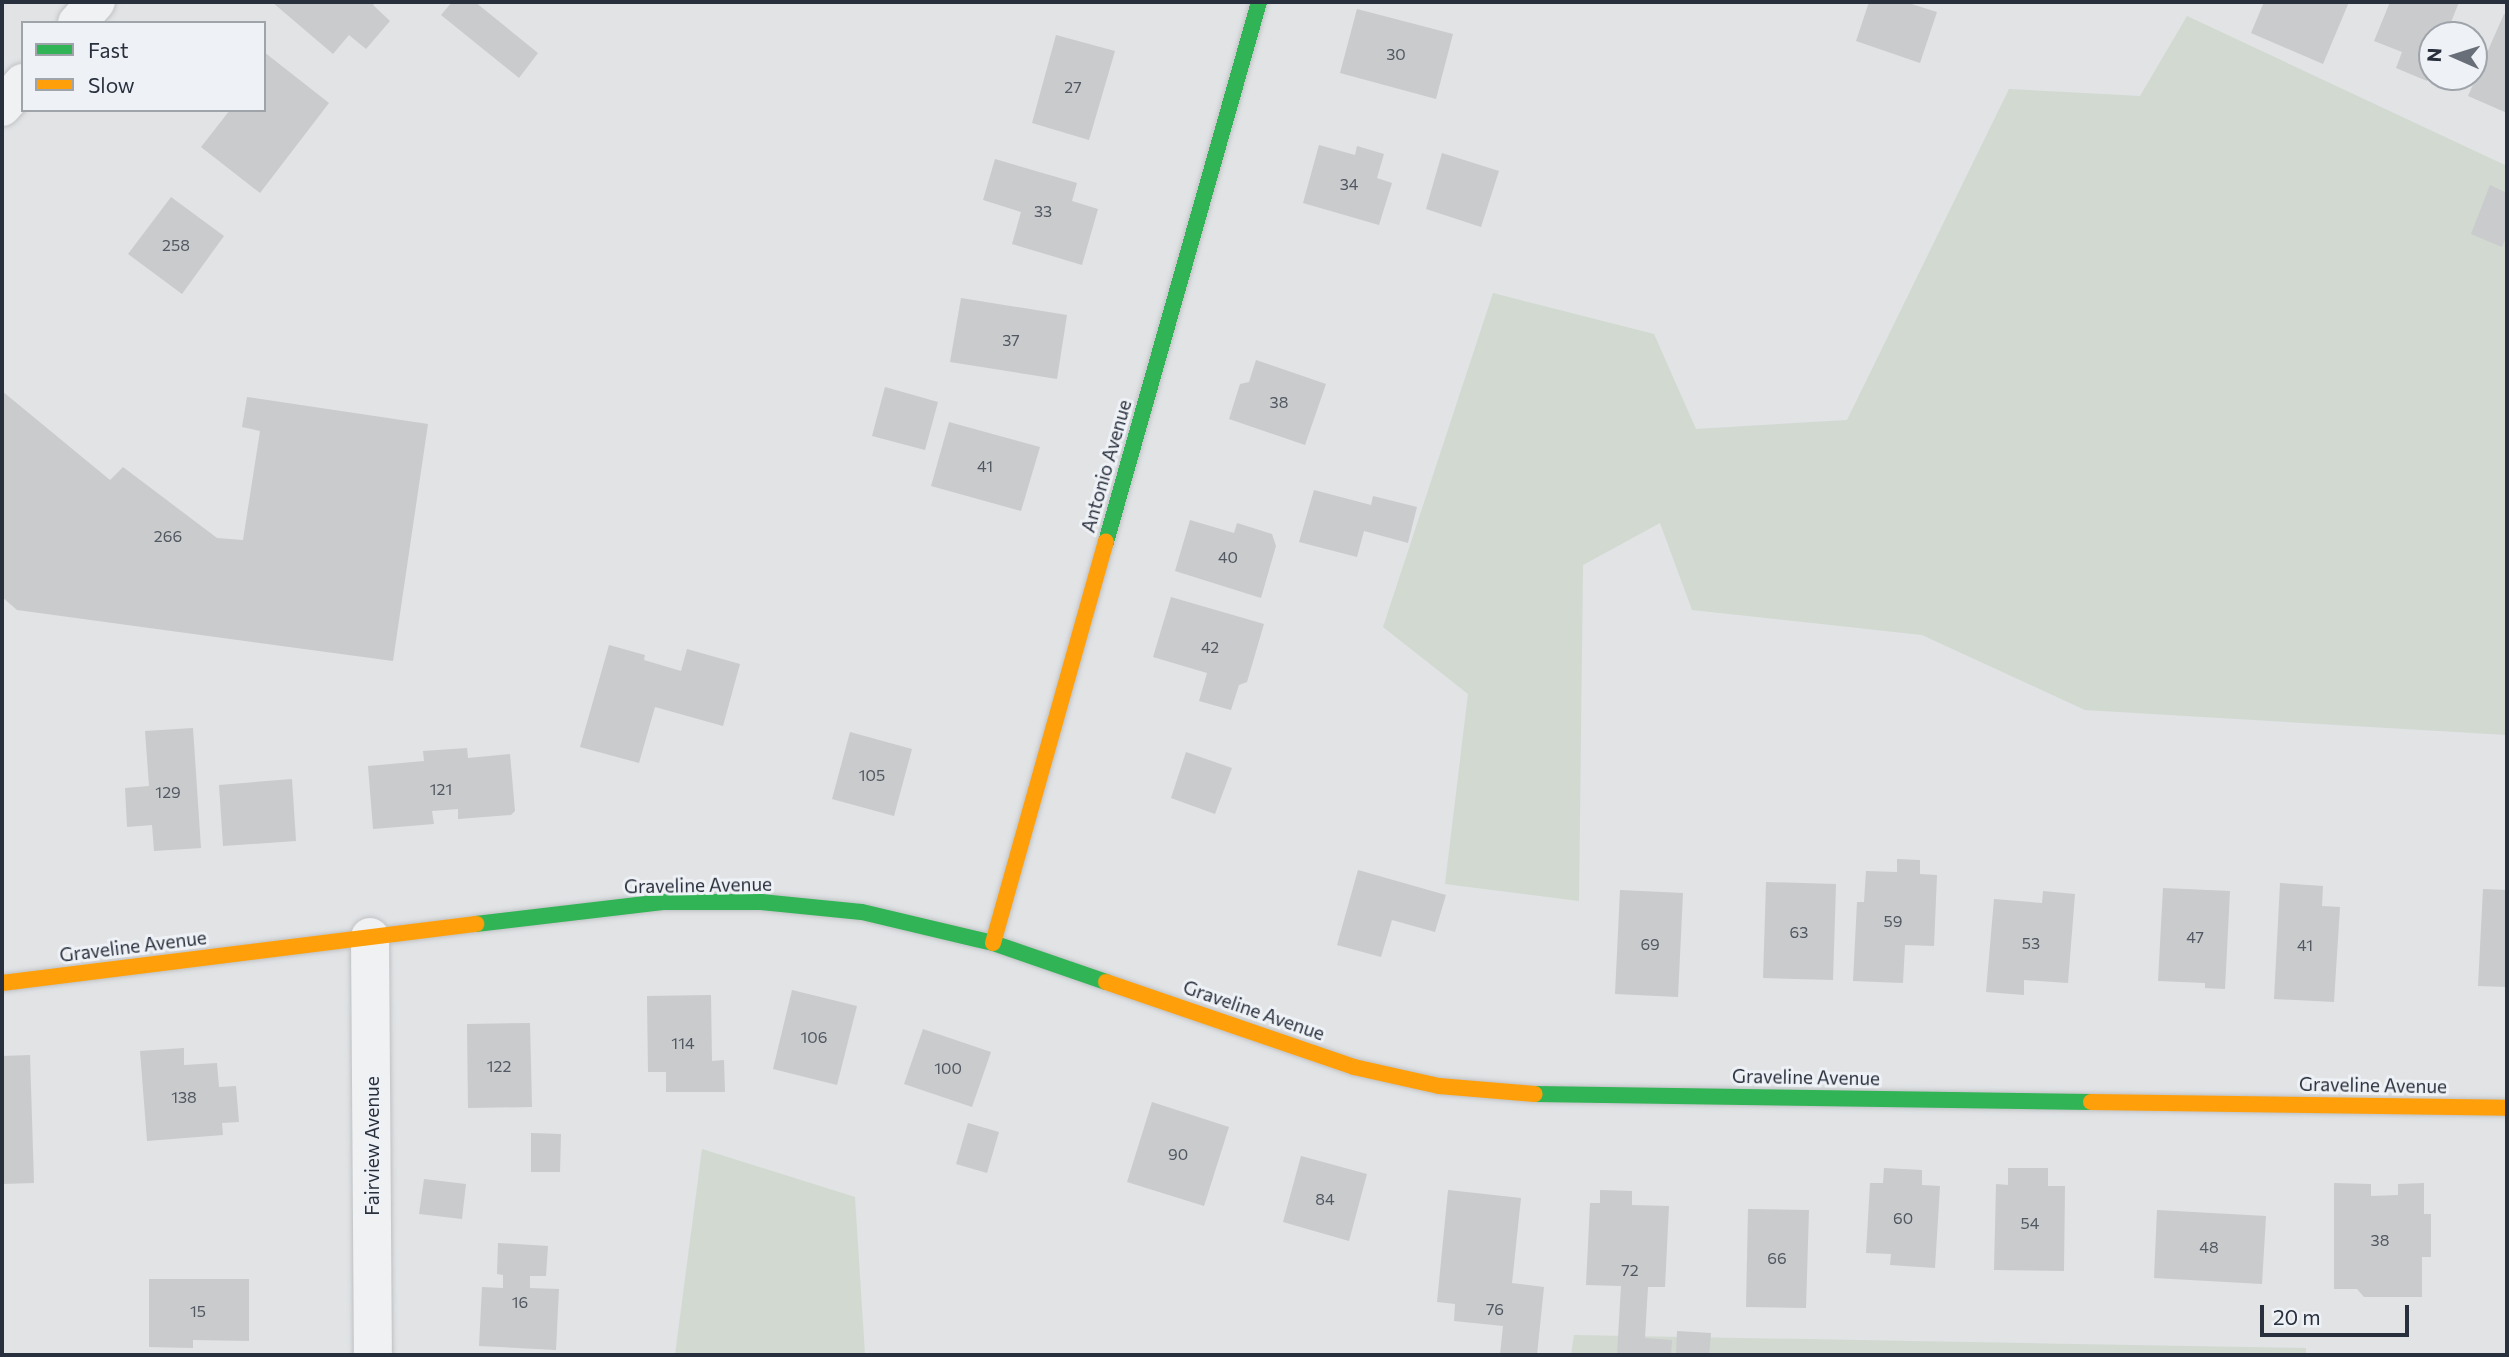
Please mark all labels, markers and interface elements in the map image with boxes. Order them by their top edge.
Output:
legend [21,21,266,112]
north arrow [2418,21,2488,91]
text: Fast [88,37,129,62]
house number: 30 [1386,44,1406,64]
text: N [2422,47,2445,63]
text: Slow [88,72,135,97]
house number: 27 [1064,77,1082,97]
house number: 34 [1340,174,1358,194]
house number: 33 [1034,201,1052,221]
house number: 258 [162,235,190,255]
house number: 37 [1002,330,1020,350]
house number: 38 [1270,392,1288,412]
street label: Antonio Avenue [1076,397,1136,535]
house number: 41 [977,456,993,476]
house number: 266 [154,526,182,546]
house number: 40 [1218,547,1238,567]
house number: 42 [1201,637,1219,657]
house number: 105 [859,765,885,785]
house number: 121 [430,779,452,799]
house number: 129 [155,782,181,802]
street label: Graveline Avenue [624,872,772,898]
house number: 59 [1884,911,1902,931]
house number: 63 [1790,922,1808,942]
street label: Graveline Avenue [58,926,208,966]
house number: 47 [2186,927,2204,947]
house number: 53 [2022,933,2040,953]
house number: 69 [1640,934,1660,954]
house number: 41 [2297,935,2313,955]
street label: Graveline Avenue [1180,975,1328,1045]
house number: 106 [801,1027,827,1047]
house number: 114 [671,1033,695,1053]
house number: 122 [487,1056,511,1076]
house number: 100 [934,1058,962,1078]
street label: Graveline Avenue [1732,1064,1880,1090]
street label: Graveline Avenue [2299,1072,2447,1098]
street label: Fairview Avenue [361,1076,383,1216]
house number: 138 [171,1087,197,1107]
house number: 90 [1168,1144,1188,1164]
house number: 84 [1315,1189,1335,1209]
house number: 60 [1893,1208,1913,1228]
house number: 54 [2021,1213,2039,1233]
house number: 38 [2371,1230,2389,1250]
house number: 48 [2199,1237,2219,1257]
house number: 66 [1767,1248,1787,1268]
house number: 72 [1621,1260,1639,1280]
scale bar [2264,1290,2413,1334]
house number: 16 [512,1292,528,1312]
house number: 76 [1486,1299,1504,1319]
house number: 15 [190,1301,206,1321]
text: 20 m [2273,1304,2321,1329]

